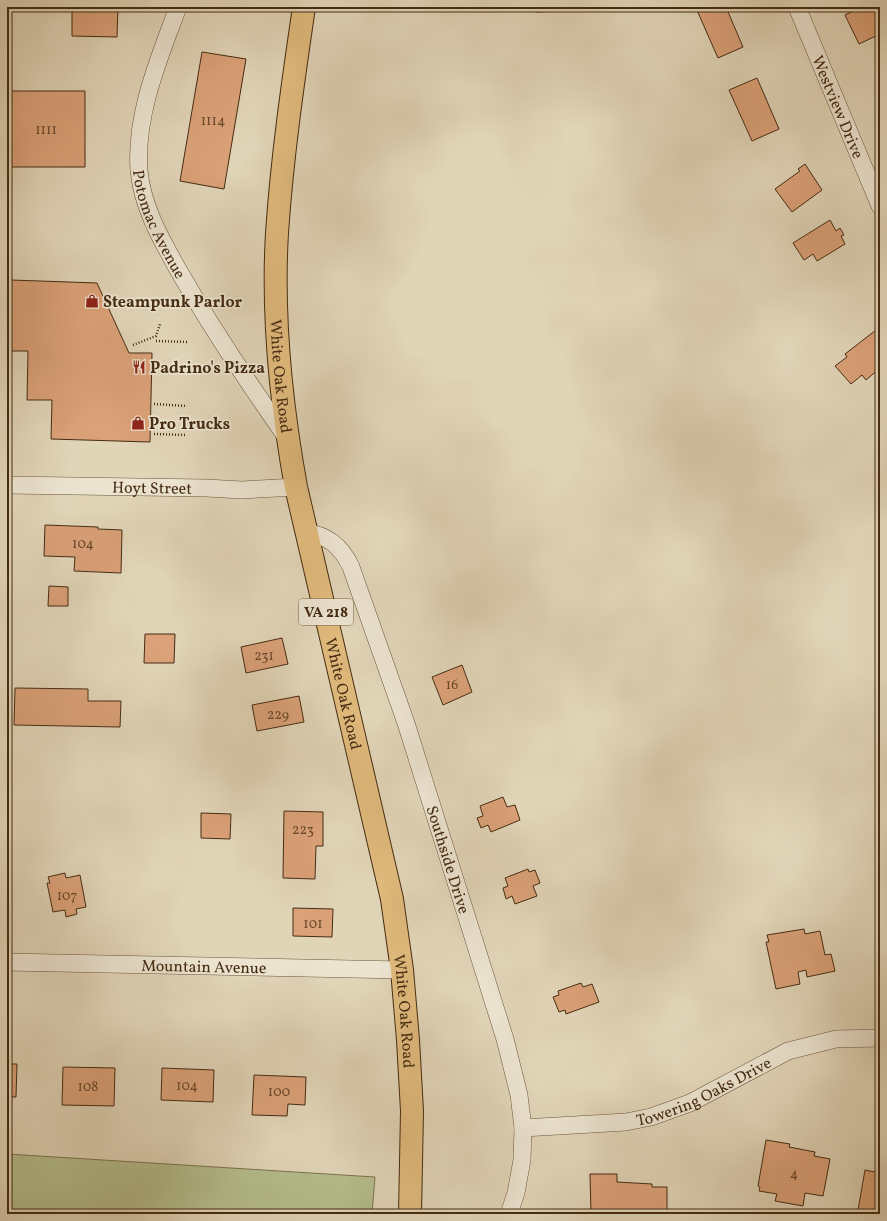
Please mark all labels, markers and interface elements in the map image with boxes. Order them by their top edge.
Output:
street label: Westview Drive [805,53,868,162]
house number: 1114 [201,112,225,131]
house number: 1111 [35,121,57,140]
street label: Potomac Avenue [126,169,190,283]
place label: Steampunk Parlor [103,292,243,314]
shop icon: Steampunk Parlor [84,293,100,309]
street label: White Oak Road [263,319,296,435]
place label: Padrino's Pizza [150,358,265,380]
restaurant icon: Padrino's Pizza [131,359,147,375]
place label: Pro Trucks [149,414,230,436]
shop icon: Pro Trucks [130,415,146,431]
street label: Hoyt Street [112,478,192,501]
house number: 104 [72,535,94,554]
road number: VA 218 [299,599,353,625]
street label: White Oak Road [318,636,366,752]
house number: 231 [254,647,274,666]
house number: 16 [446,676,458,695]
house number: 229 [267,706,289,725]
street label: Southside Drive [420,803,474,917]
house number: 223 [292,821,314,840]
house number: 107 [57,887,78,906]
house number: 101 [303,915,323,934]
street label: White Oak Road [387,953,419,1069]
street label: Mountain Avenue [141,956,267,980]
street label: Towering Oaks Drive [635,1053,776,1133]
house number: 104 [176,1077,198,1096]
house number: 108 [78,1078,98,1097]
house number: 100 [268,1083,290,1102]
house number: 4 [790,1165,798,1184]

